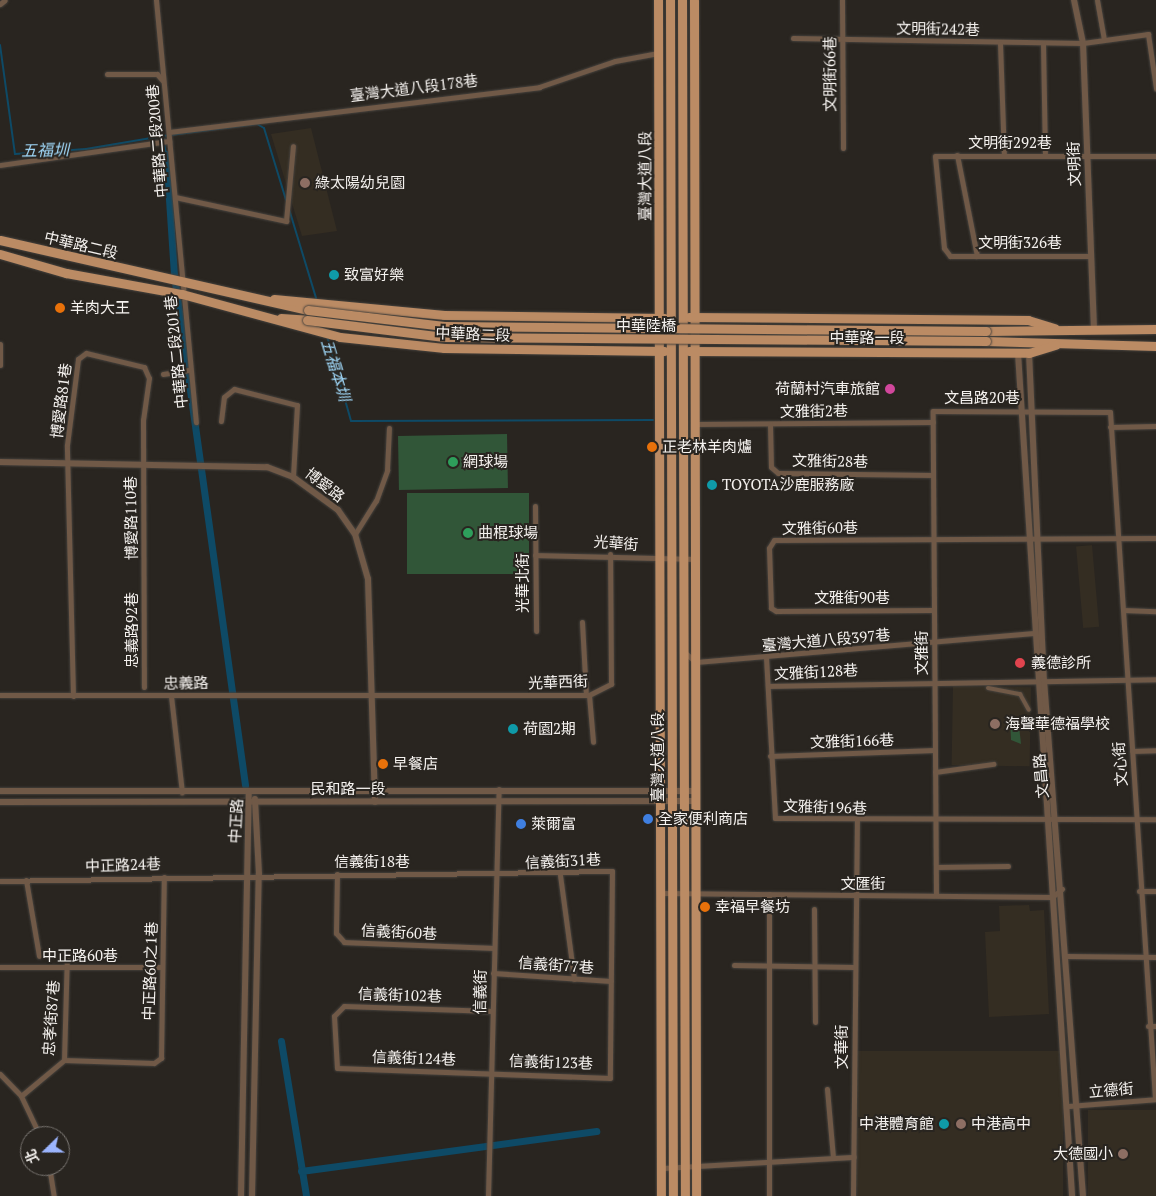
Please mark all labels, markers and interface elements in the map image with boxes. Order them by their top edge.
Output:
street label: 文明街242巷 [896,19,980,39]
street label: 文明街66巷 [821,36,839,112]
street label: 臺灣大道八段178巷 [349,71,479,105]
street label: 中華路二段200巷 [143,83,171,199]
street label: 臺灣大道八段 [636,131,654,221]
street label: 文明街292巷 [968,134,1052,152]
water label: 五福圳 [21,140,69,160]
street label: 文明街 [1064,141,1084,187]
place label: 綠太陽幼兒園 [315,174,405,192]
marker: 綠太陽幼兒園 [299,177,311,189]
street label: 中華路二段 [42,228,120,262]
street label: 文明街326巷 [978,234,1062,252]
place label: 致富好樂 [344,266,404,284]
marker: 致富好樂 [328,269,340,281]
street label: 中華路二段201巷 [161,294,191,410]
place label: 羊肉大王 [70,299,130,317]
marker: 羊肉大王 [54,302,66,314]
street label: 中華陸橋 [616,317,676,335]
street label: 中華路二段 [435,324,511,344]
street label: 中華路一段 [830,329,904,347]
water label: 五福本圳 [317,337,355,403]
street label: 博愛路81巷 [47,362,75,440]
place label: 荷蘭村汽車旅館 [775,380,880,398]
marker: 荷蘭村汽車旅館 [884,383,896,395]
street label: 文昌路20巷 [944,389,1020,407]
street label: 文雅街2巷 [780,401,848,421]
place label: 正老林羊肉爐 [662,438,752,456]
marker: 正老林羊肉爐 [646,441,658,453]
street label: 文雅街28巷 [792,451,868,471]
place label: 網球場 [463,453,508,471]
marker: 網球場 [447,456,459,468]
street label: 博愛路 [302,464,348,506]
street label: 博愛路110巷 [121,476,141,560]
place label: TOYOTA沙鹿服務廠 [722,476,855,494]
marker: TOYOTA沙鹿服務廠 [706,479,718,491]
street label: 文雅街60巷 [782,518,858,538]
place label: 曲棍球場 [478,524,538,542]
marker: 曲棍球場 [462,527,474,539]
street label: 光華街 [593,532,639,554]
street label: 光華北街 [514,553,532,613]
street label: 文雅街90巷 [814,589,890,607]
street label: 忠義路92巷 [123,592,141,668]
street label: 臺灣大道八段397巷 [761,625,891,655]
street label: 文雅街 [913,631,931,675]
place label: 義德診所 [1031,654,1091,672]
marker: 義德診所 [1013,656,1027,670]
street label: 文雅街128巷 [774,661,858,683]
street label: 光華西街 [528,672,588,692]
street label: 忠義路 [163,674,209,692]
street label: 臺灣大道八段 [649,712,667,802]
place label: 海聲華德福學校 [1005,715,1110,733]
marker: 海聲華德福學校 [989,718,1001,730]
place label: 荷園2期 [523,720,576,738]
marker: 荷園2期 [507,723,519,735]
street label: 文雅街166巷 [810,731,894,751]
street label: 文心街 [1109,741,1131,787]
street label: 文昌路 [1030,753,1052,799]
place label: 早餐店 [393,755,438,773]
marker: 早餐店 [377,758,389,770]
street label: 民和路一段 [311,780,385,798]
street label: 文雅街196巷 [783,797,867,817]
street label: 中正路 [226,798,246,844]
place label: 全家便利商店 [658,810,748,828]
marker: 全家便利商店 [642,813,654,825]
place label: 萊爾富 [531,815,576,833]
marker: 萊爾富 [515,818,527,830]
street label: 信義街31巷 [525,850,601,872]
street label: 信義街18巷 [334,853,410,871]
street label: 中正路24巷 [85,855,161,875]
street label: 文匯街 [841,875,885,893]
place label: 幸福早餐坊 [715,898,790,916]
marker: 幸福早餐坊 [699,901,711,913]
street label: 中正路60之1巷 [139,921,161,1021]
street label: 信義街60巷 [361,921,437,943]
street label: 中正路60巷 [42,947,118,965]
street label: 信義街77巷 [517,953,595,977]
street label: 信義街 [471,969,489,1015]
street label: 忠孝街87巷 [39,979,63,1057]
street label: 信義街102巷 [358,985,442,1005]
street label: 文華街 [833,1025,851,1069]
street label: 信義街124巷 [372,1048,456,1068]
street label: 信義街123巷 [509,1052,593,1072]
street label: 立德街 [1088,1079,1134,1101]
place label: 中港體育館 [859,1115,934,1133]
place label: 中港高中 [971,1115,1031,1133]
marker: 中港體育館 [938,1118,950,1130]
marker: 中港高中 [955,1118,967,1130]
north arrow [20,1126,70,1176]
place label: 大德國小 [1053,1145,1113,1163]
text: 北 [20,1146,43,1166]
marker: 大德國小 [1117,1148,1129,1160]

